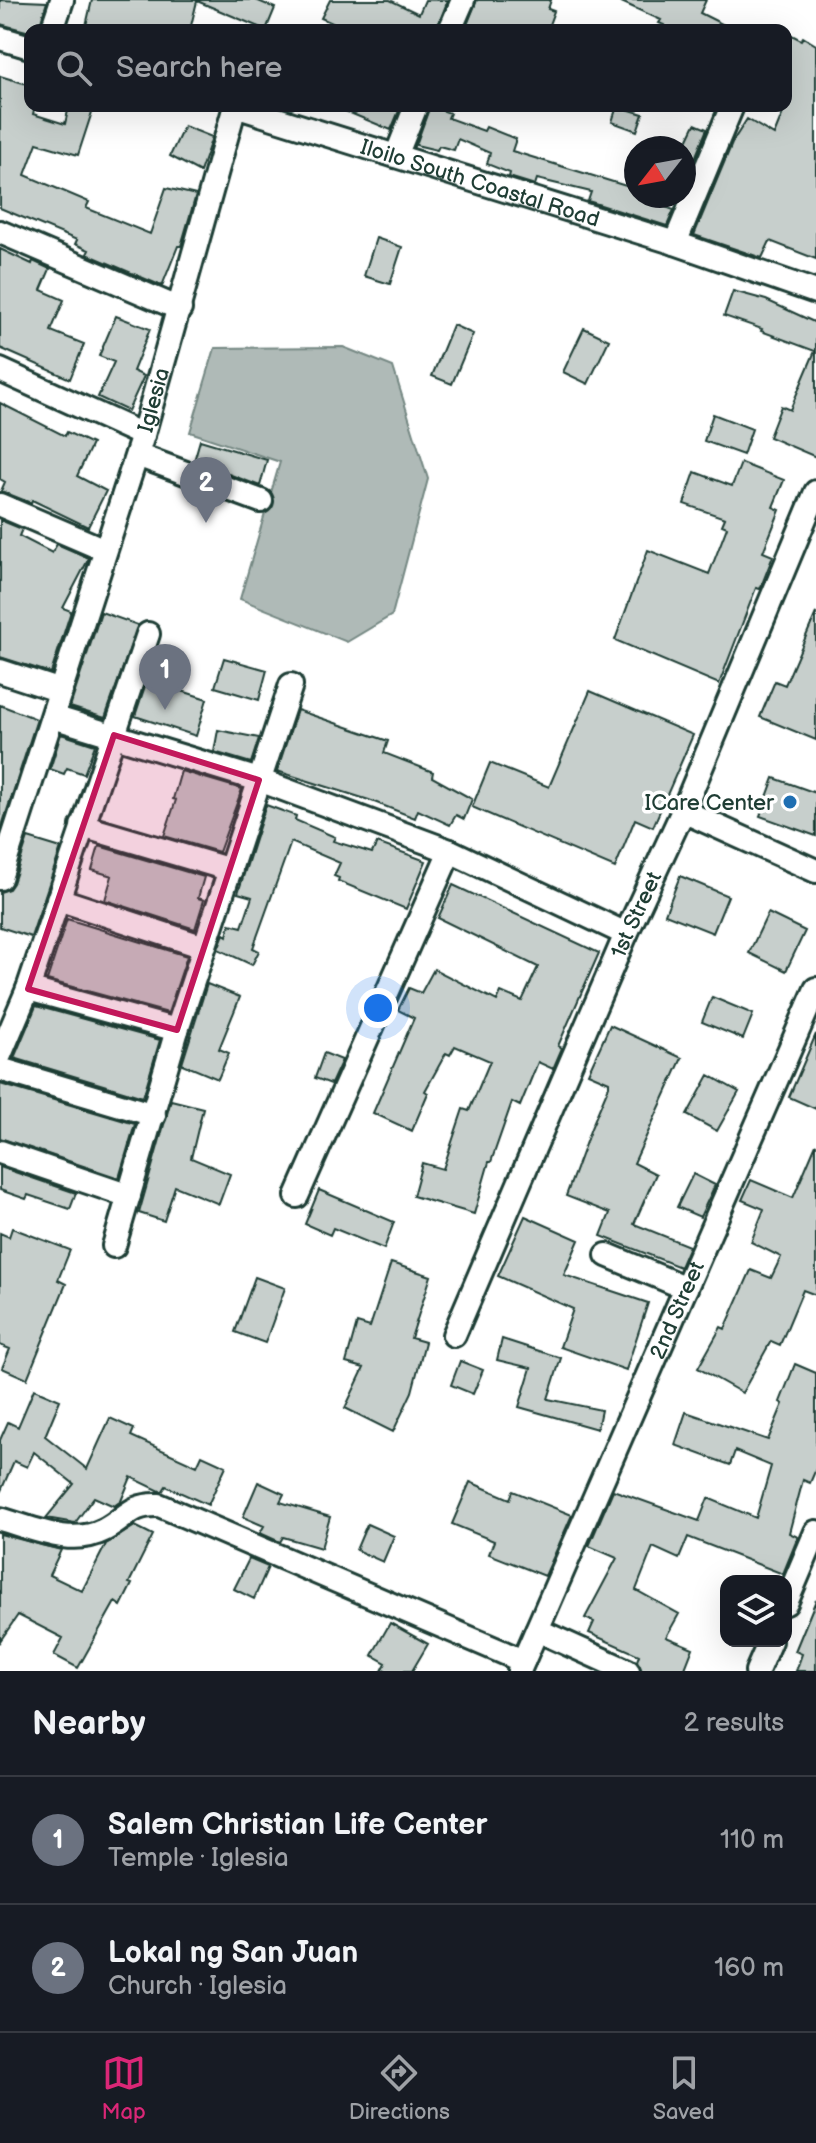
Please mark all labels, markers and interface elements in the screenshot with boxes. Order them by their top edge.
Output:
search box [24,24,792,112]
icon: search [52,46,96,90]
text: Search here [116,50,282,86]
street label: Iloilo South Coastal Road [357,134,603,234]
north arrow [624,136,696,208]
street label: Iglesia [132,365,176,436]
pin: 2 [180,457,232,523]
pin: 1 [139,644,191,710]
place label: ICare Center [644,790,775,817]
marker: ICare Center [781,793,799,811]
street label: 1st Street [605,867,668,962]
your location [358,988,398,1028]
street label: 2nd Street [645,1257,711,1363]
map controls [720,1575,792,1647]
button: layers [720,1575,792,1647]
text: Nearby [32,1703,146,1744]
text: 2 results [684,1708,784,1739]
text: Salem Christian Life Center [108,1807,487,1843]
text: 1 [53,1825,63,1856]
text: 110 m [720,1825,784,1856]
text: Temple · Iglesia [108,1843,289,1874]
text: Lokal ng San Juan [108,1935,358,1971]
text: 2 [50,1953,66,1984]
text: 160 m [714,1953,784,1984]
text: Church · Iglesia [108,1971,287,2002]
tab: Map [101,2051,146,2126]
tab: Directions [349,2051,450,2126]
tab: Saved [653,2051,715,2126]

